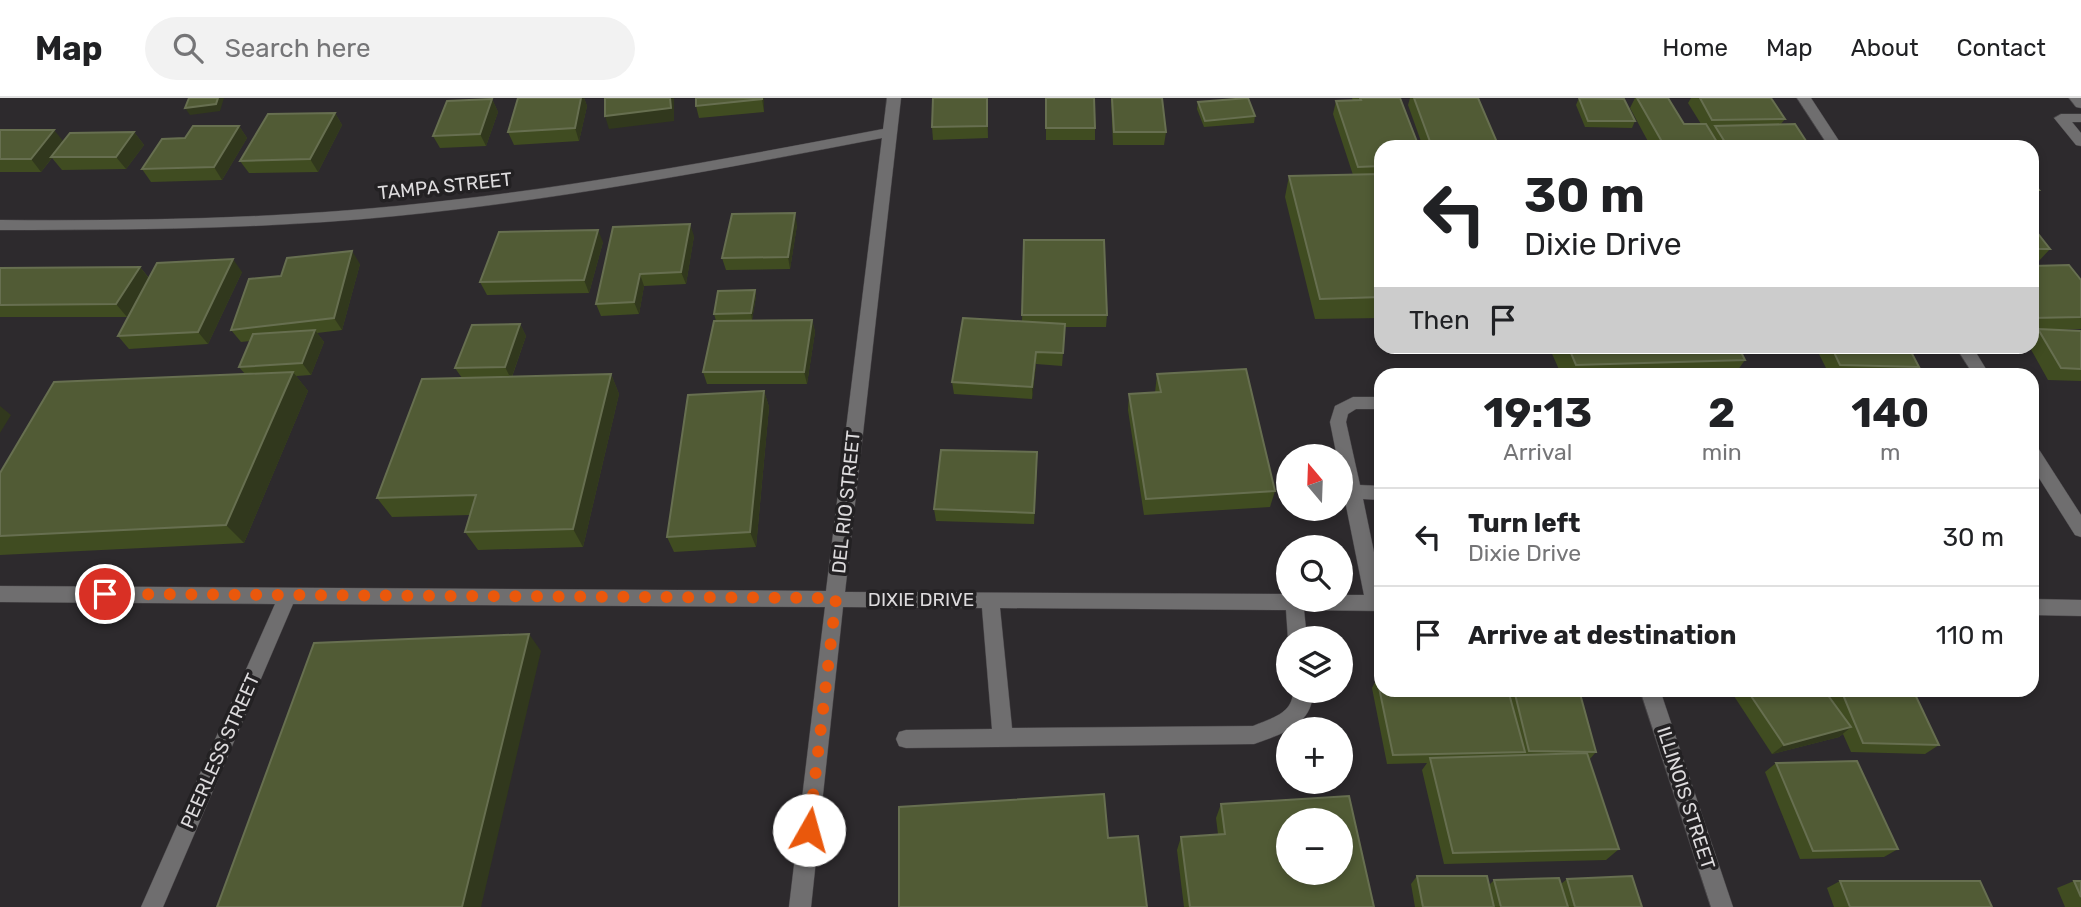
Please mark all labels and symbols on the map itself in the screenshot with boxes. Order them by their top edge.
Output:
street label: TAMPA STREET [377,168,513,204]
street label: DEL RIO STREET [827,429,865,575]
north arrow [1276,444,1353,522]
pin [75,564,135,624]
street label: DIXIE DRIVE [868,588,974,611]
street label: PEERLESS STREET [175,670,265,832]
street label: ILLINOIS STREET [1652,724,1720,872]
position arrow [772,793,846,867]

